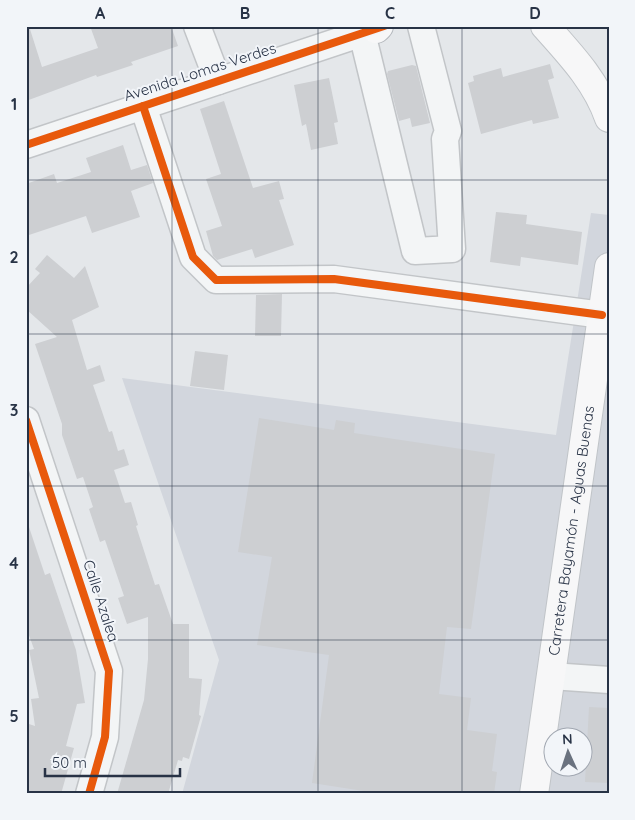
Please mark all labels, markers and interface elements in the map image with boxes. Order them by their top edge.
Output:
text: A [95,3,106,23]
text: B [240,3,250,23]
text: C [385,3,395,23]
text: D [529,3,541,23]
street label: Avenida Lomas Verdes [121,38,278,105]
text: 1 [11,94,17,114]
text: 2 [9,247,19,267]
text: 3 [10,400,18,420]
street label: Carretera Bayamón - Aguas Buenas [544,404,598,657]
text: 4 [9,553,19,573]
street label: Calle Azalea [79,557,124,644]
text: 5 [9,706,19,726]
north arrow [542,728,592,778]
text: N [562,730,573,748]
scale bar [45,745,180,777]
text: 50 m [52,753,87,772]

